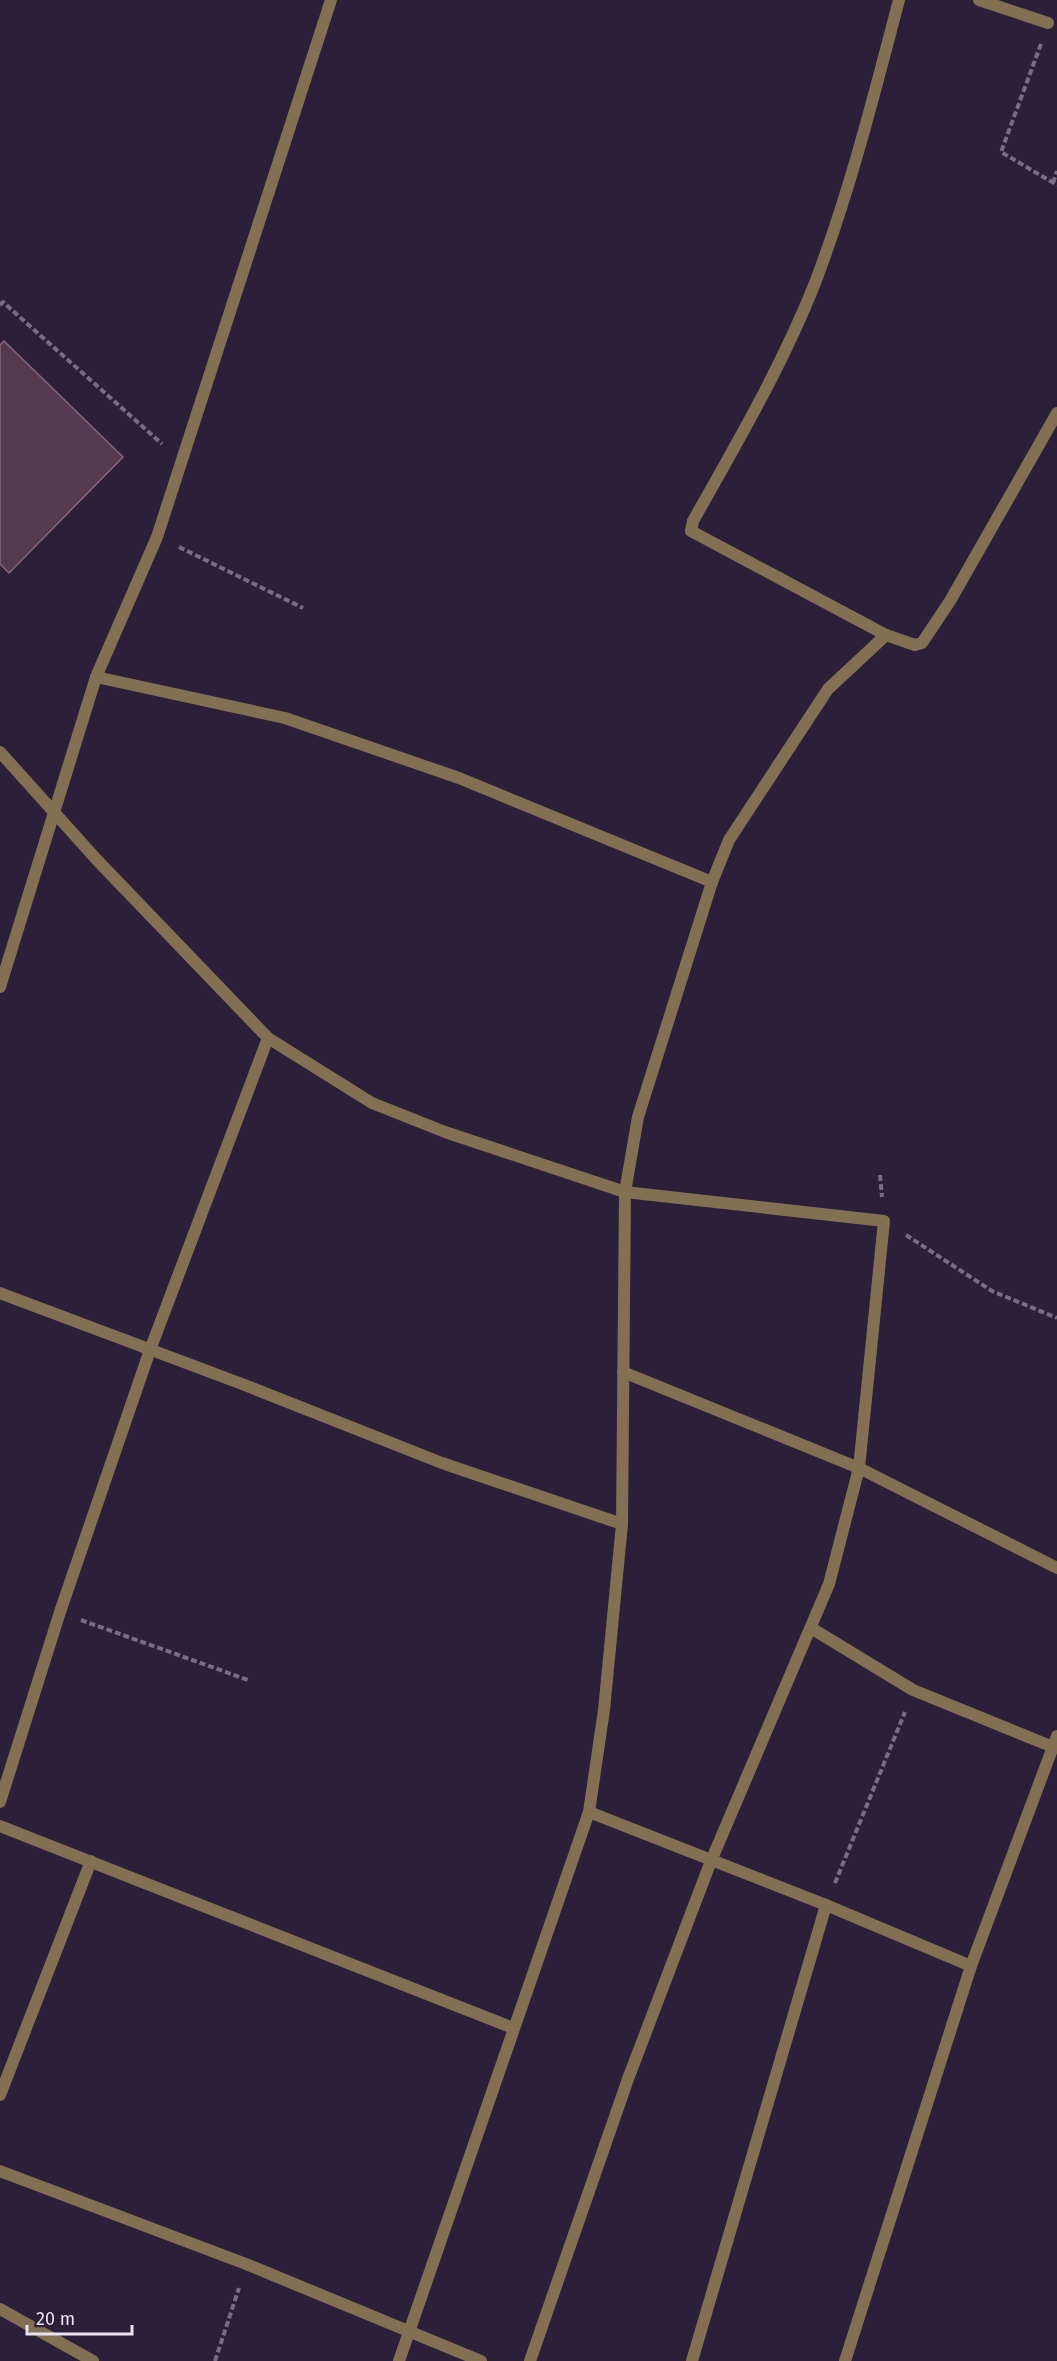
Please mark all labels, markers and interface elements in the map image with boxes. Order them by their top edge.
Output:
scale bar [27,2298,132,2336]
text: 20 m [36,2308,75,2330]

